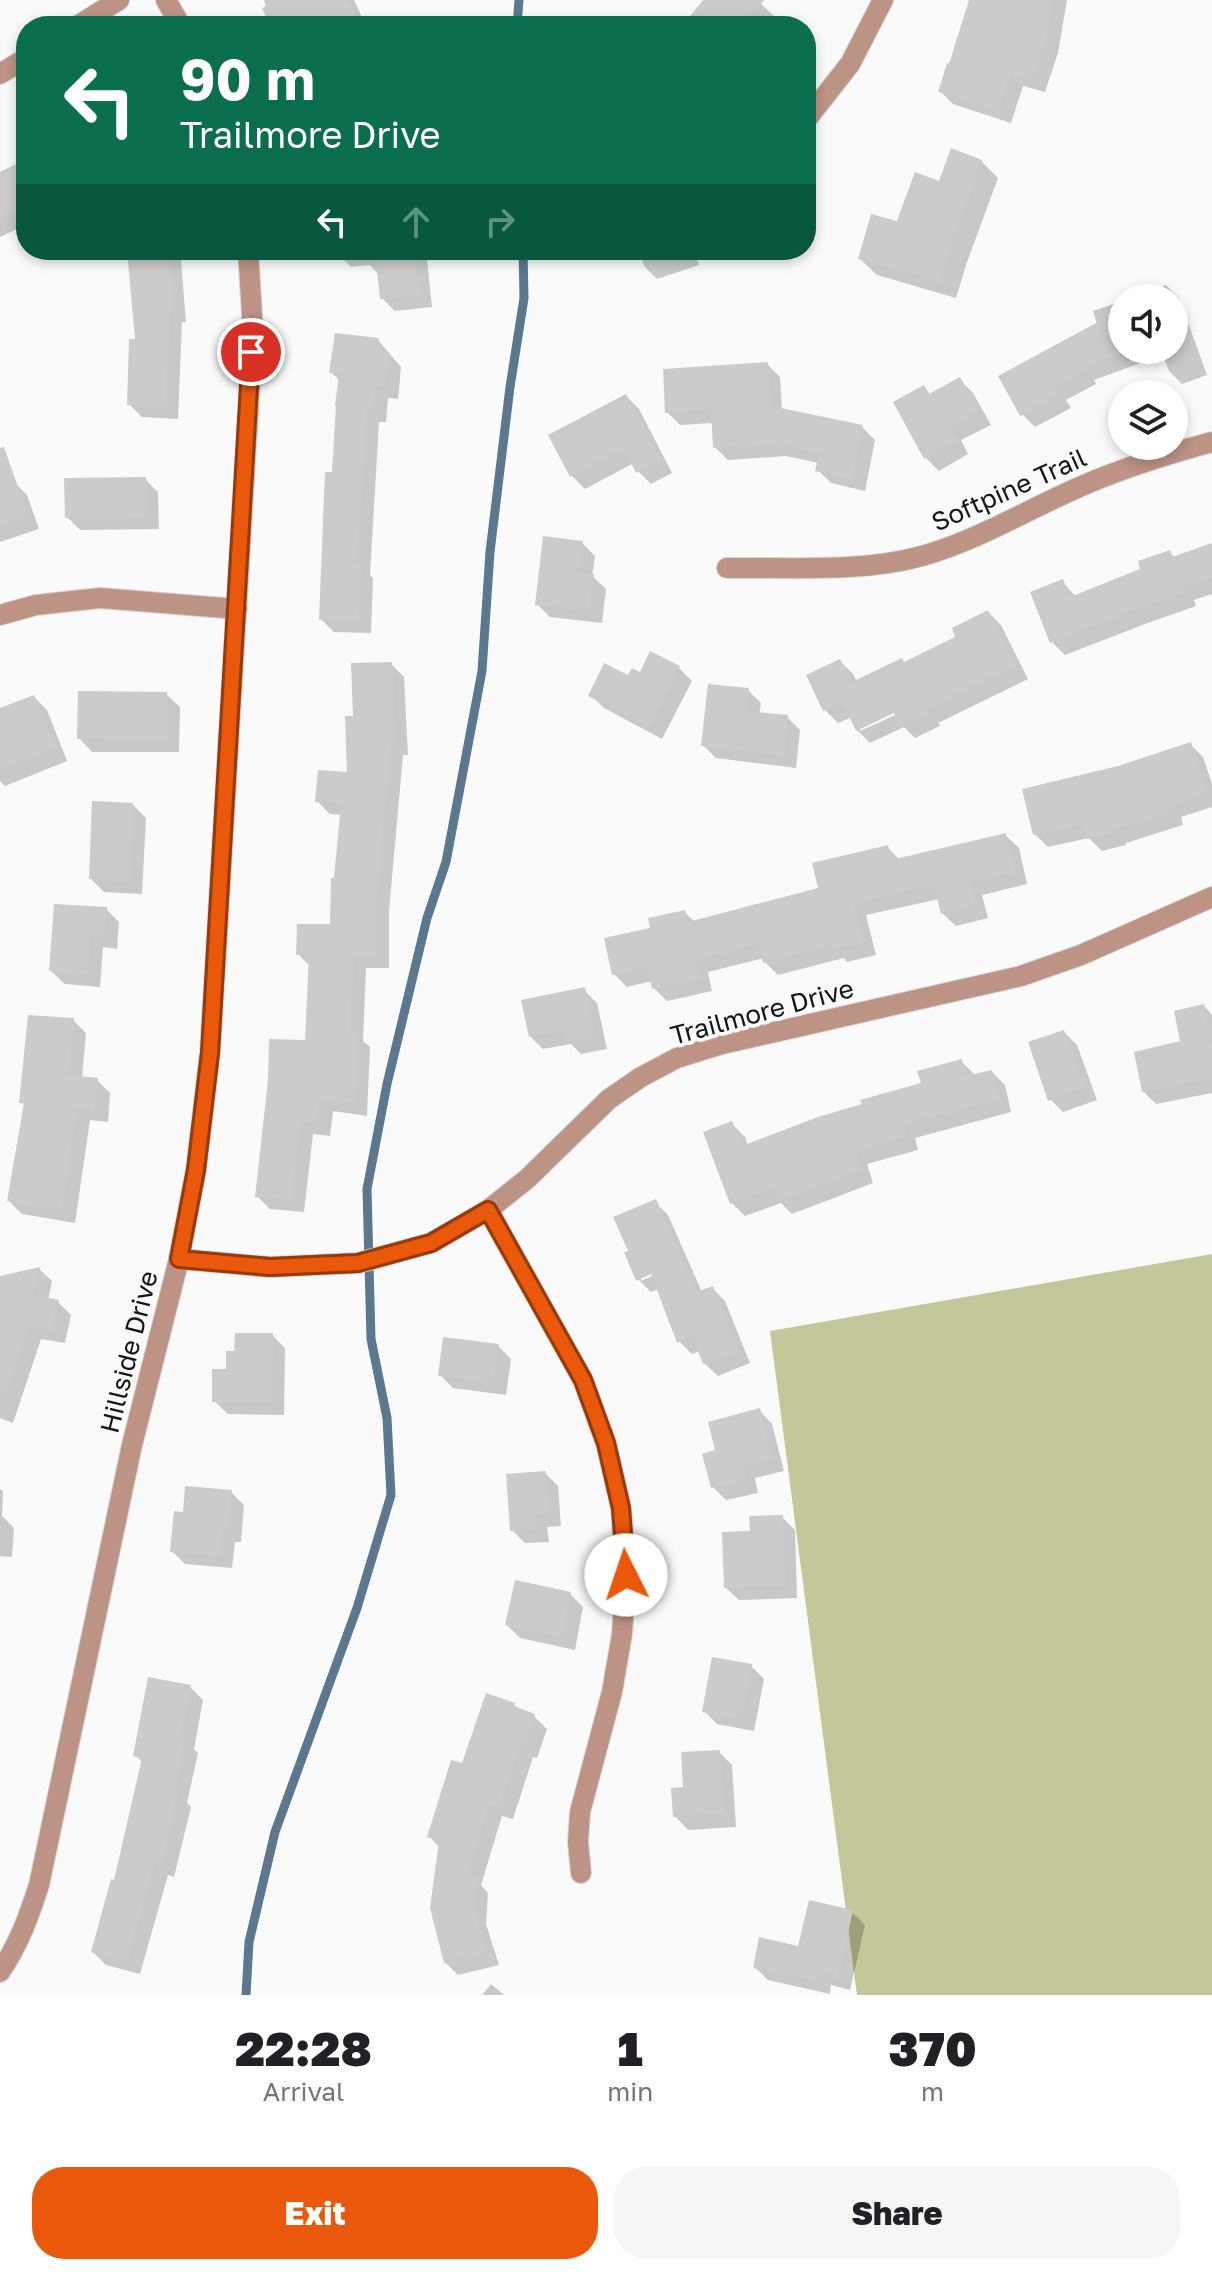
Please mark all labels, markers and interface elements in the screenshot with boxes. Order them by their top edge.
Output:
text: 90 m [180,45,315,112]
icon: left [48,48,152,152]
text: Trailmore Drive [180,113,441,156]
icon: left [310,200,354,244]
icon: ahead [394,200,438,244]
icon: right [478,200,522,244]
map controls [1108,284,1188,460]
button: sound [1108,284,1188,364]
pin [217,318,285,386]
icon: arrive [229,330,273,374]
button: layers [1108,380,1188,460]
street label: Softpine Trail [927,442,1091,538]
street label: Trailmore Drive [667,972,857,1051]
street label: Hillside Drive [93,1268,164,1436]
position arrow [584,1533,668,1617]
text: 22:28 [235,2019,372,2077]
text: 1 [617,2019,643,2077]
text: 370 [888,2019,977,2077]
text: Arrival [263,2076,344,2107]
text: min [607,2076,653,2107]
text: m [921,2076,944,2107]
button: Exit [32,2167,598,2259]
button: Share [614,2167,1180,2259]

